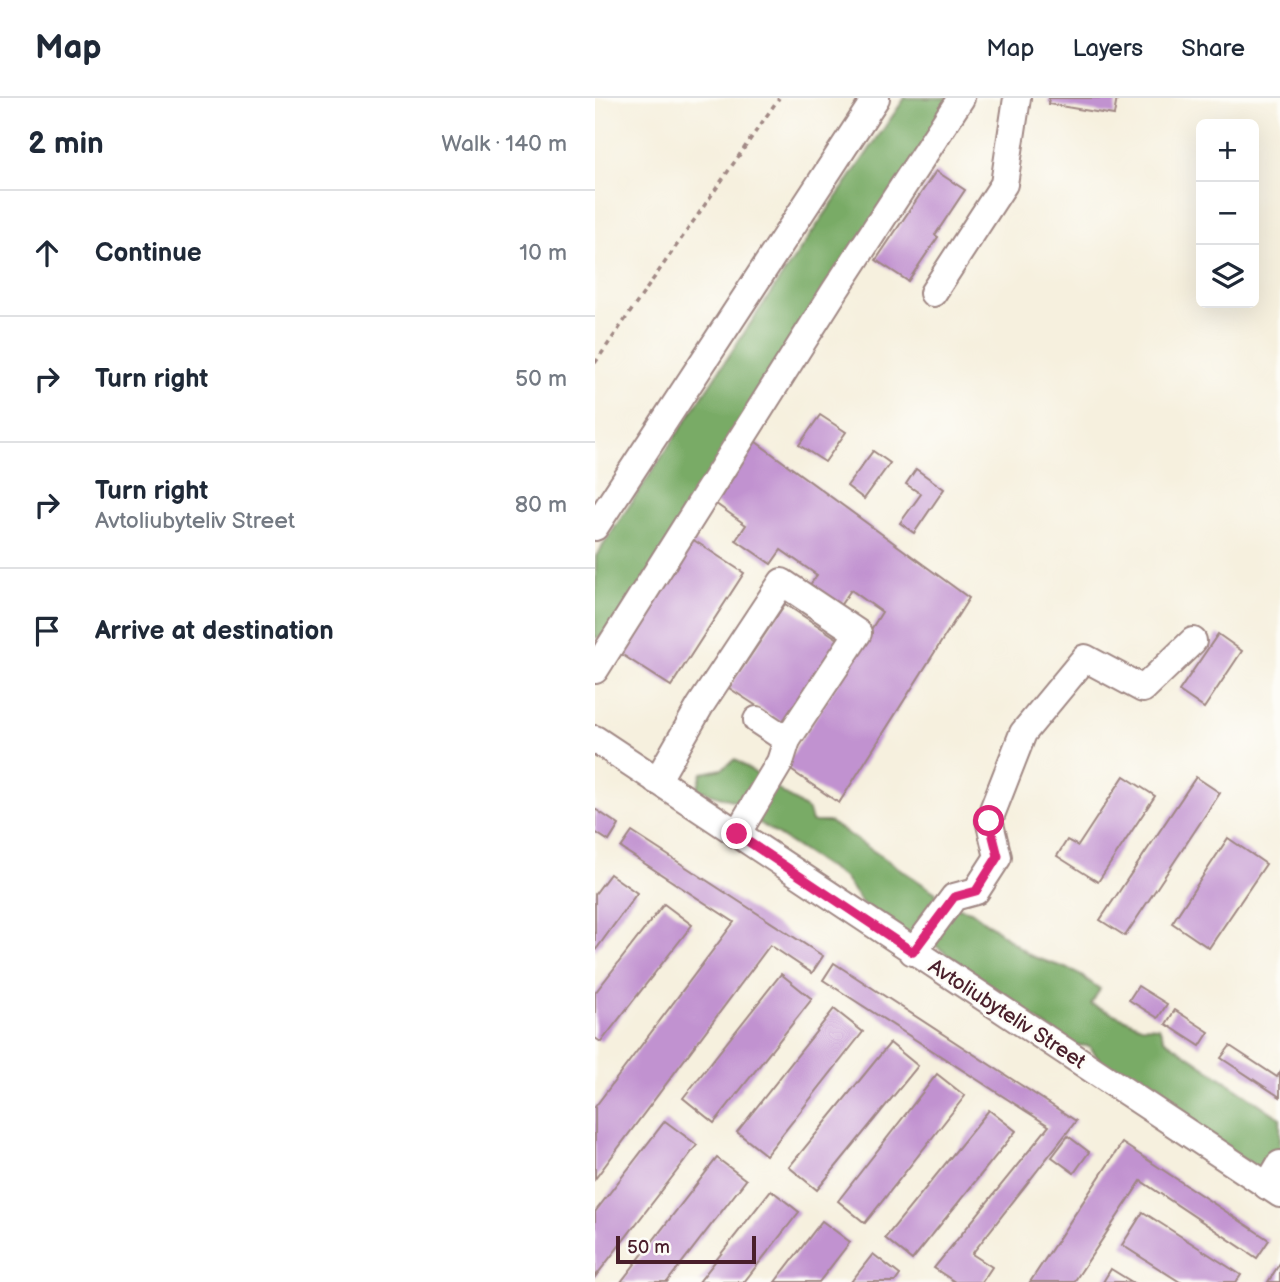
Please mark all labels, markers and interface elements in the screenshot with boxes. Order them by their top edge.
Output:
text: Map [35,28,101,68]
text: Map [986,34,1034,63]
text: Layers [1072,34,1143,63]
text: Share [1181,34,1245,63]
map controls [1196,119,1259,308]
button: + [1196,119,1259,182]
text: 2 min [28,126,104,162]
text: Walk · 140 m [441,130,567,158]
button: − [1196,182,1259,245]
icon: ahead [28,234,66,272]
text: Continue [95,238,202,269]
text: 10 m [519,239,567,267]
button: layers [1196,245,1259,308]
icon: right [28,360,66,398]
text: Turn right [95,364,208,395]
text: 50 m [515,365,567,393]
text: Turn right [95,476,208,507]
icon: right [28,486,66,524]
text: 80 m [515,491,567,519]
text: Avtoliubyteliv Street [95,507,295,535]
icon: arrive [28,612,66,650]
text: Arrive at destination [95,616,334,647]
route start [973,805,1004,836]
route end [721,818,752,849]
street label: Avtoliubyteliv Street [924,954,1091,1075]
scale bar [616,1233,756,1265]
text: 50 m [627,1236,670,1259]

